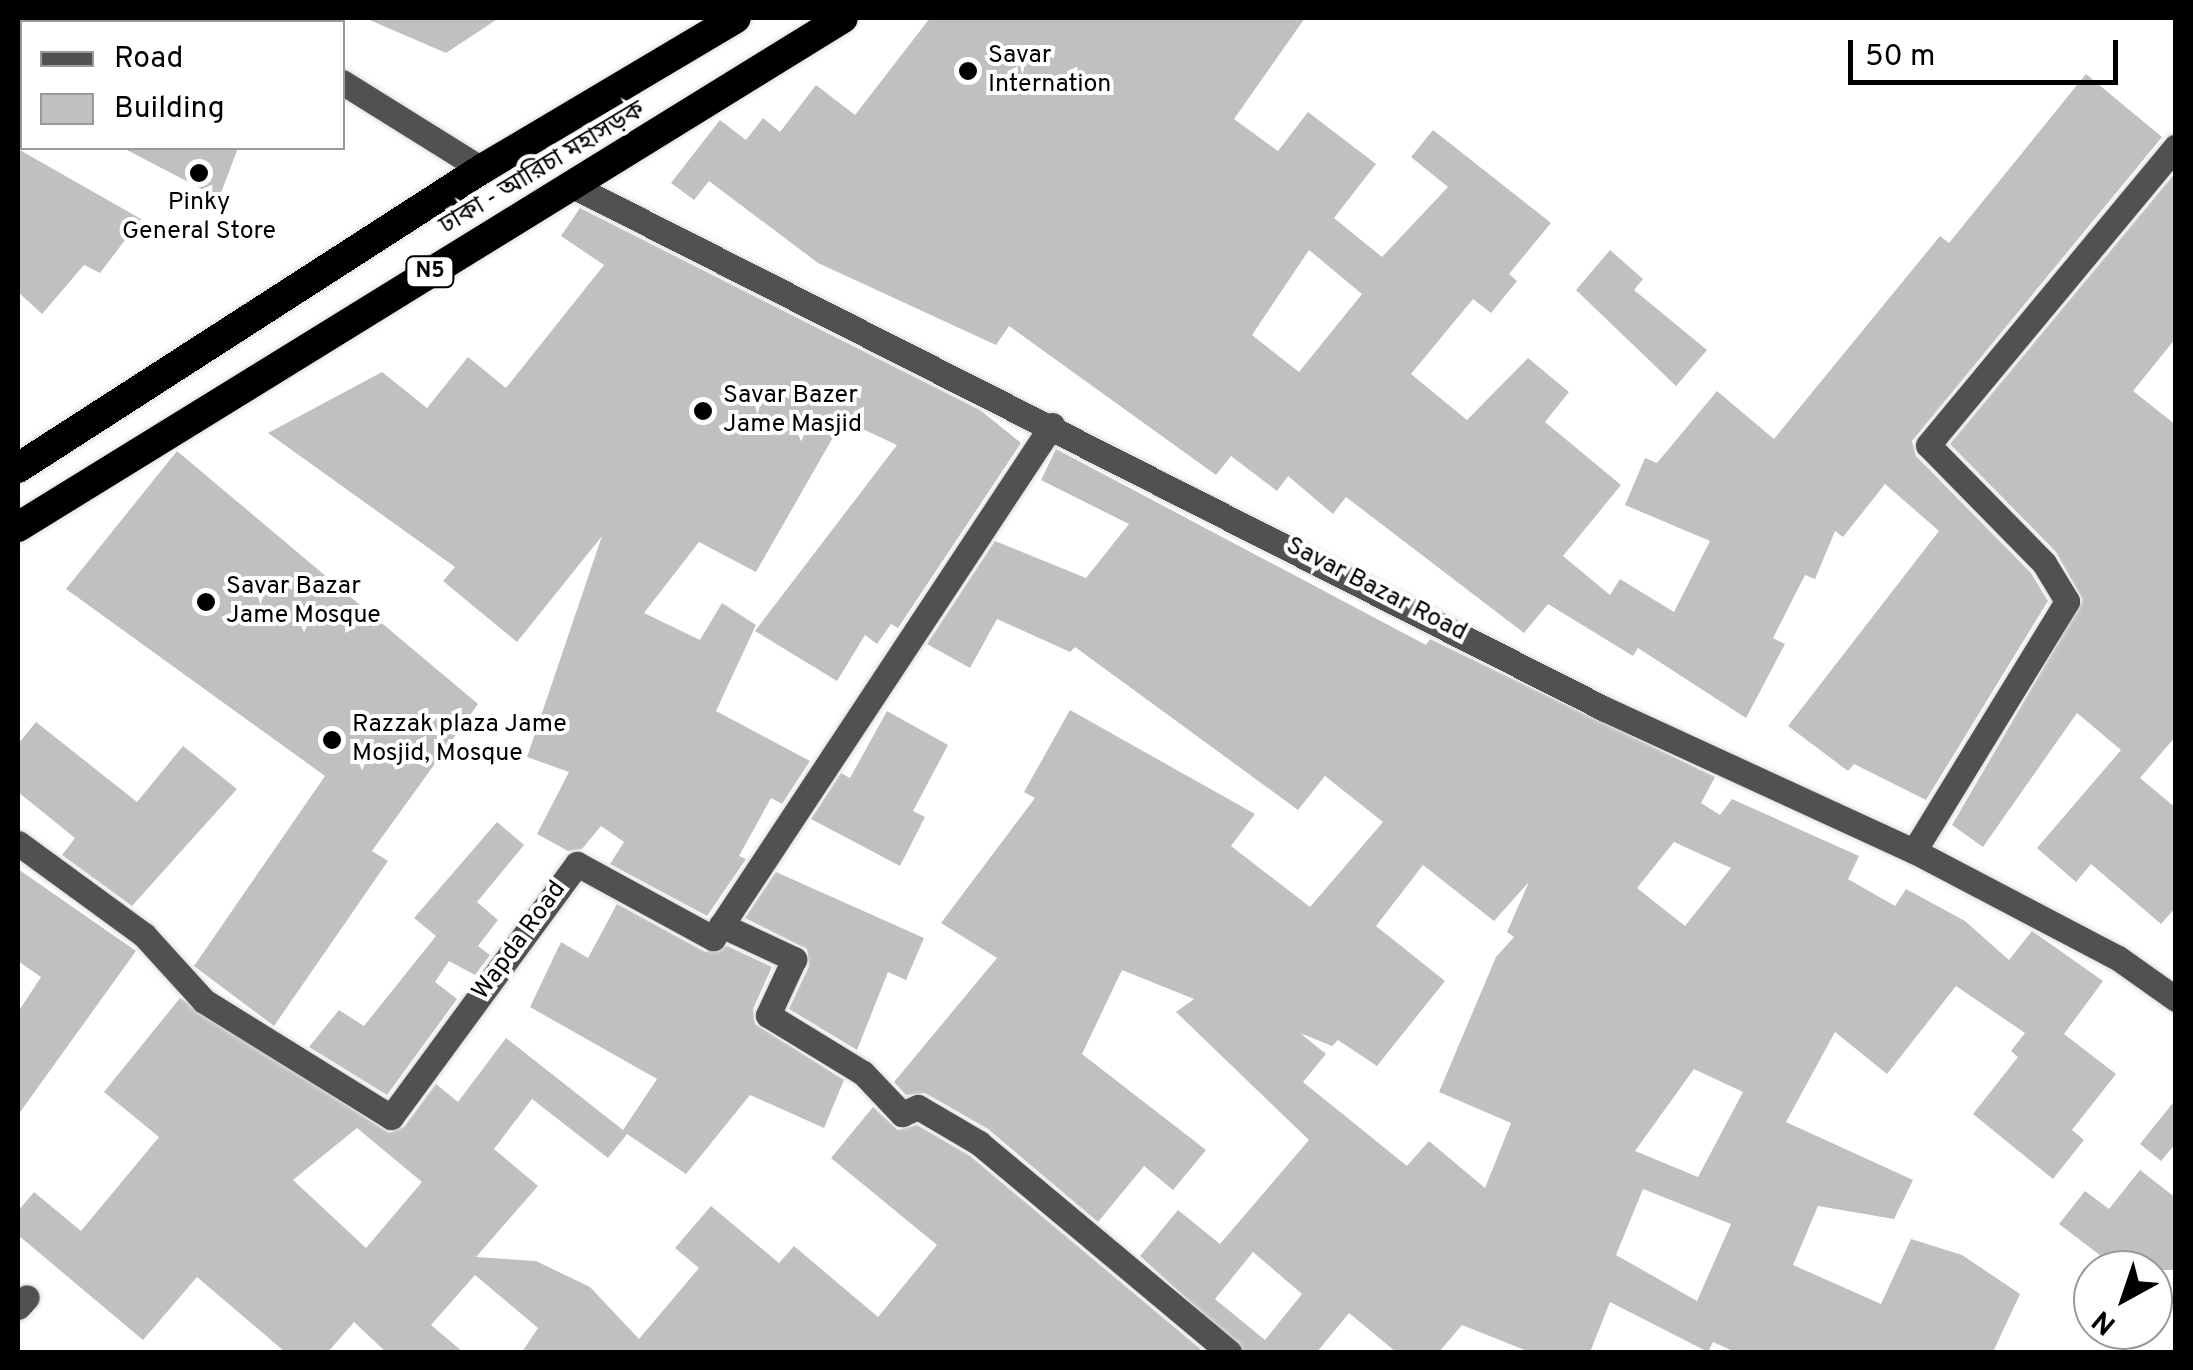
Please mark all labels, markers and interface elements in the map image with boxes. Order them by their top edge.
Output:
legend [20,20,345,150]
scale bar [1853,20,2123,82]
text: 50 m [1865,39,1935,76]
text: Road [114,41,183,78]
place label: Savar Internation [988,42,1111,101]
marker: Savar Internation [957,60,979,82]
text: Building [114,91,225,128]
street label: ঢাকা - আরিচা মহাসড়ক [435,96,651,242]
marker: Pinky General Store [188,162,210,184]
place label: Pinky General Store [122,189,276,248]
road number: N5 [405,255,455,289]
place label: Savar Bazer Jame Masjid [723,382,862,441]
marker: Savar Bazer Jame Masjid [692,400,714,422]
street label: Savar Bazar Road [1281,532,1471,648]
place label: Savar Bazar Jame Mosque [226,573,381,632]
marker: Savar Bazar Jame Mosque [195,591,217,613]
place label: Razzak plaza Jame Mosjid, Mosque [352,711,567,770]
marker: Razzak plaza Jame Mosjid, Mosque [321,729,343,751]
street label: Wapda Road [467,876,573,1006]
north arrow [2073,1250,2173,1350]
text: N [2086,1301,2124,1342]

